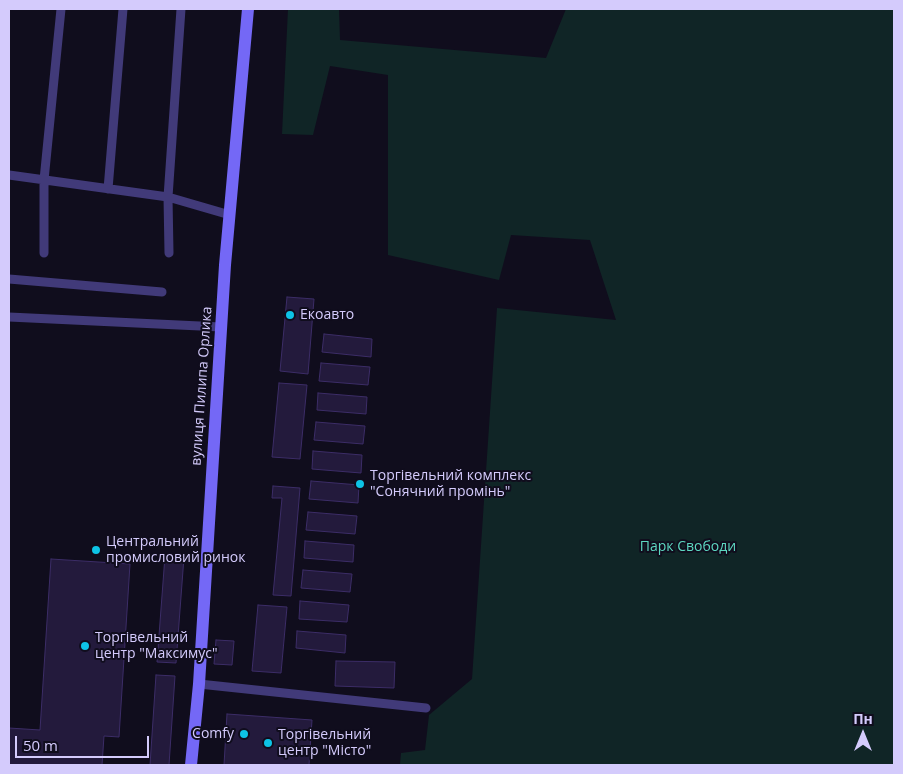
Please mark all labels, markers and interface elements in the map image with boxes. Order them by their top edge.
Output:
street label: вулиця Пилипа Орлика [188,306,216,466]
place label: Екоавто [300,307,354,323]
marker: Екоавто [284,309,296,321]
place label: Торгівельний комплекс "Сонячний промінь" [370,468,531,501]
marker: Торгівельний комплекс "Сонячний промінь" [354,478,366,490]
place label: Центральний промисловий ринок [106,534,245,566]
park label: Парк Свободи [640,539,736,555]
marker: Центральний промисловий ринок [90,544,102,556]
place label: Торгівельний центр "Максимус" [95,630,218,662]
marker: Торгівельний центр "Максимус" [79,640,91,652]
north arrow [838,709,888,759]
text: Пн [853,709,873,728]
scale bar [18,726,151,758]
place label: Comfy [192,726,234,742]
place label: Торгівельний центр "Місто" [278,727,371,760]
marker: Comfy [238,728,250,740]
text: 50 m [23,735,58,755]
marker: Торгівельний центр "Місто" [262,737,274,749]

